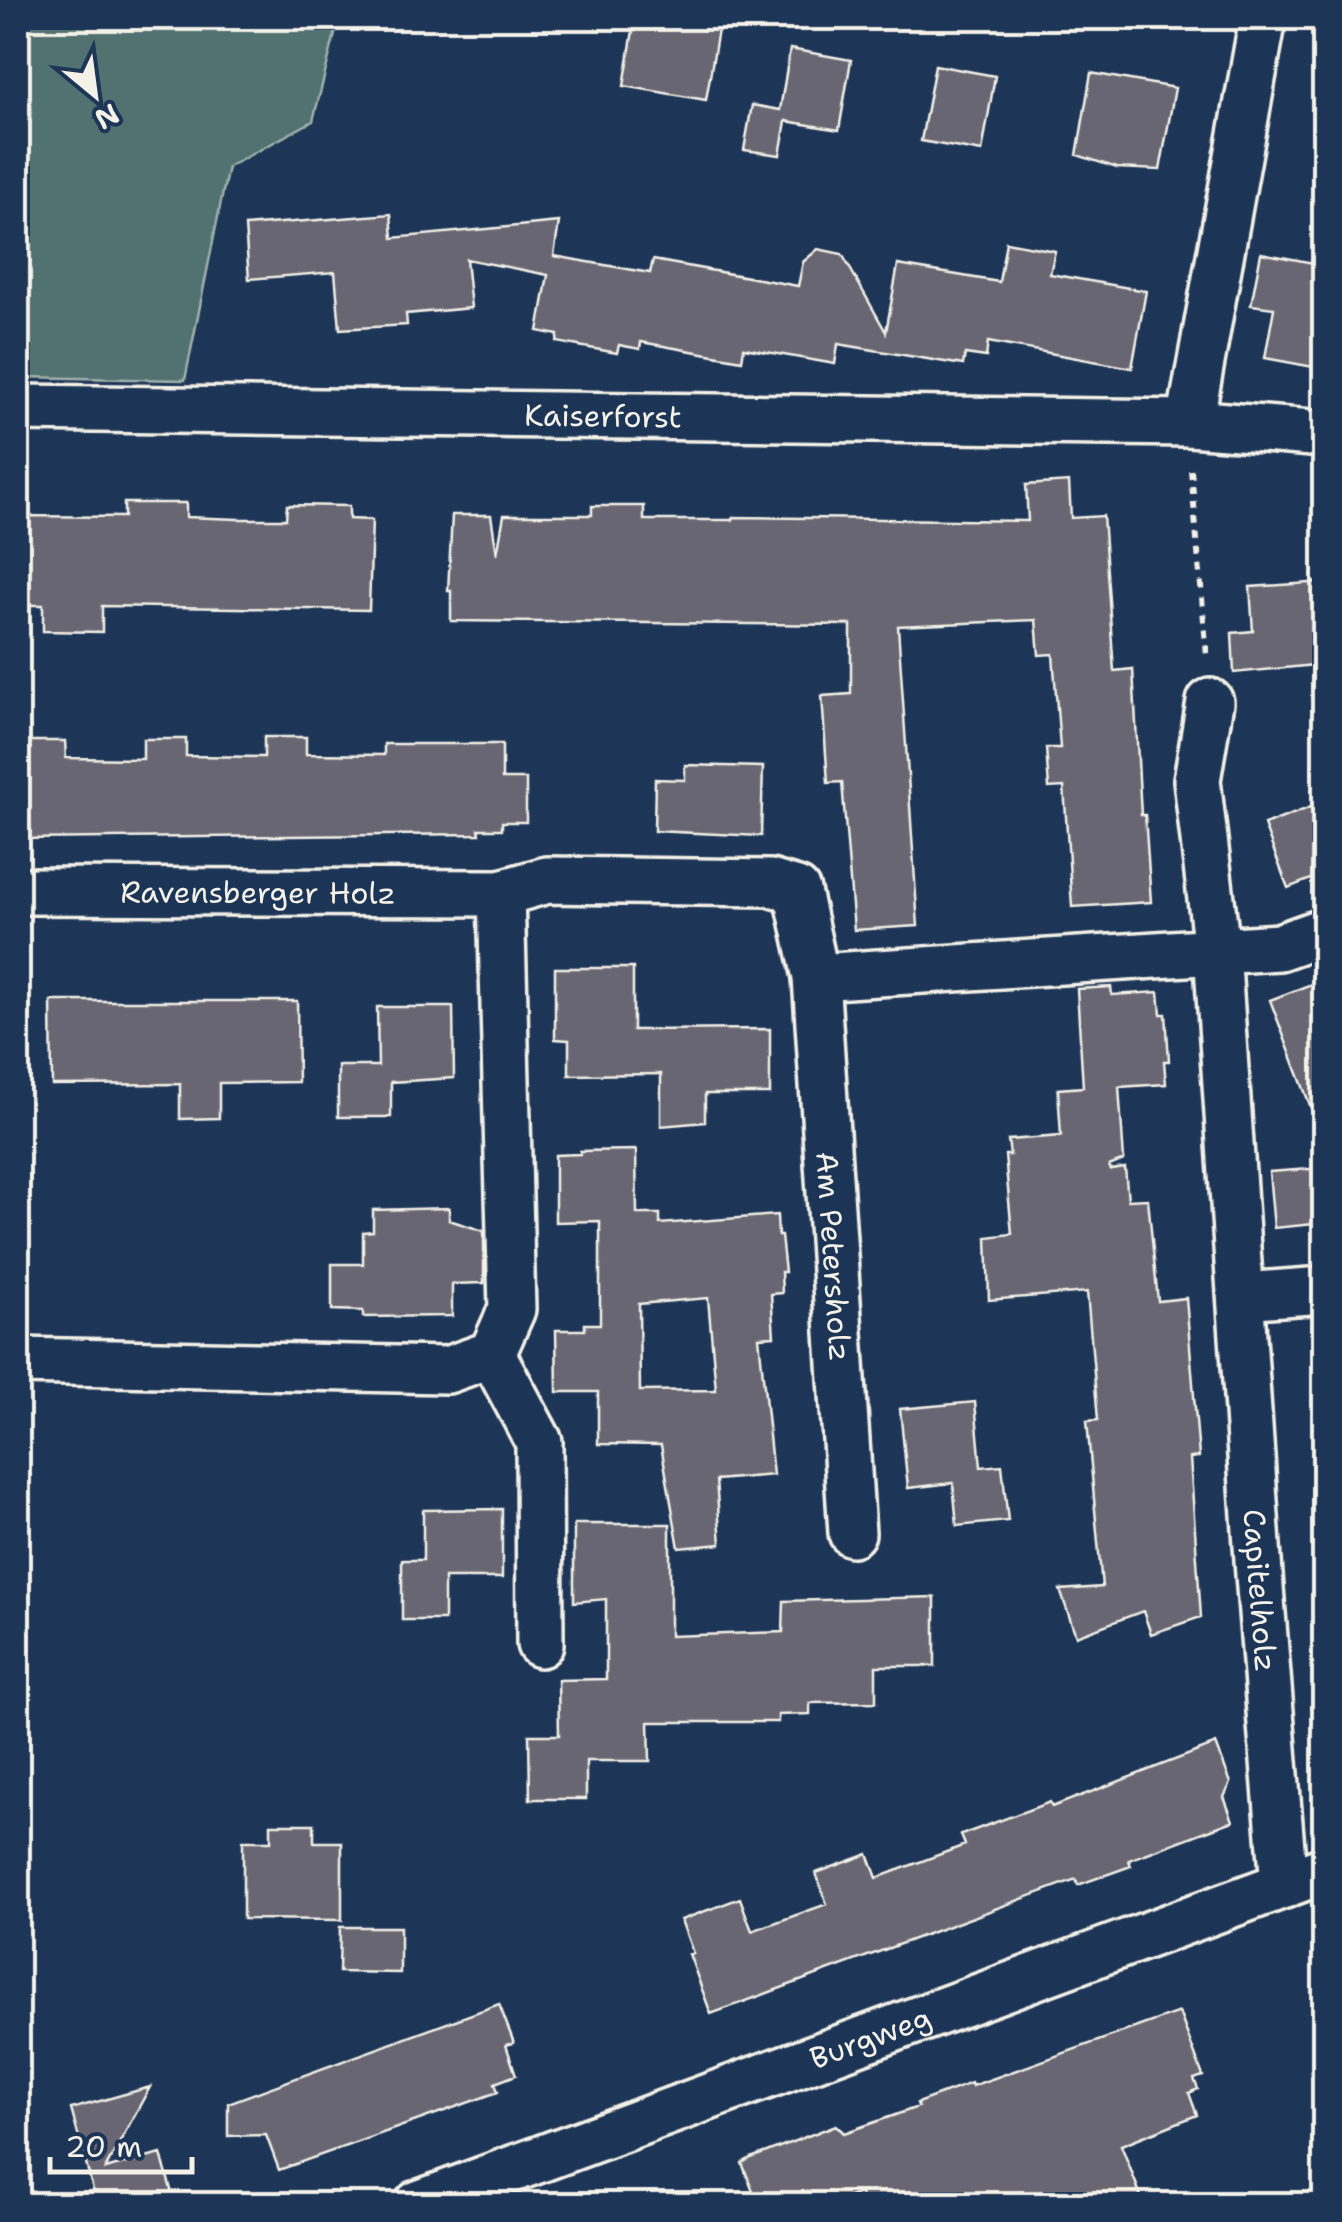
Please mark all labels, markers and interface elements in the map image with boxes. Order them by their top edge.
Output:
north arrow [45,45,145,145]
text: N [88,95,126,139]
street label: Kaiserforst [524,394,682,437]
street label: Ravensberger Holz [120,871,396,913]
street label: Am Petersholz [807,1150,861,1362]
street label: Capitelholz [1234,1508,1287,1673]
street label: Burgweg [804,1996,937,2078]
scale bar [50,2112,192,2174]
text: 20 m [65,2126,142,2167]

